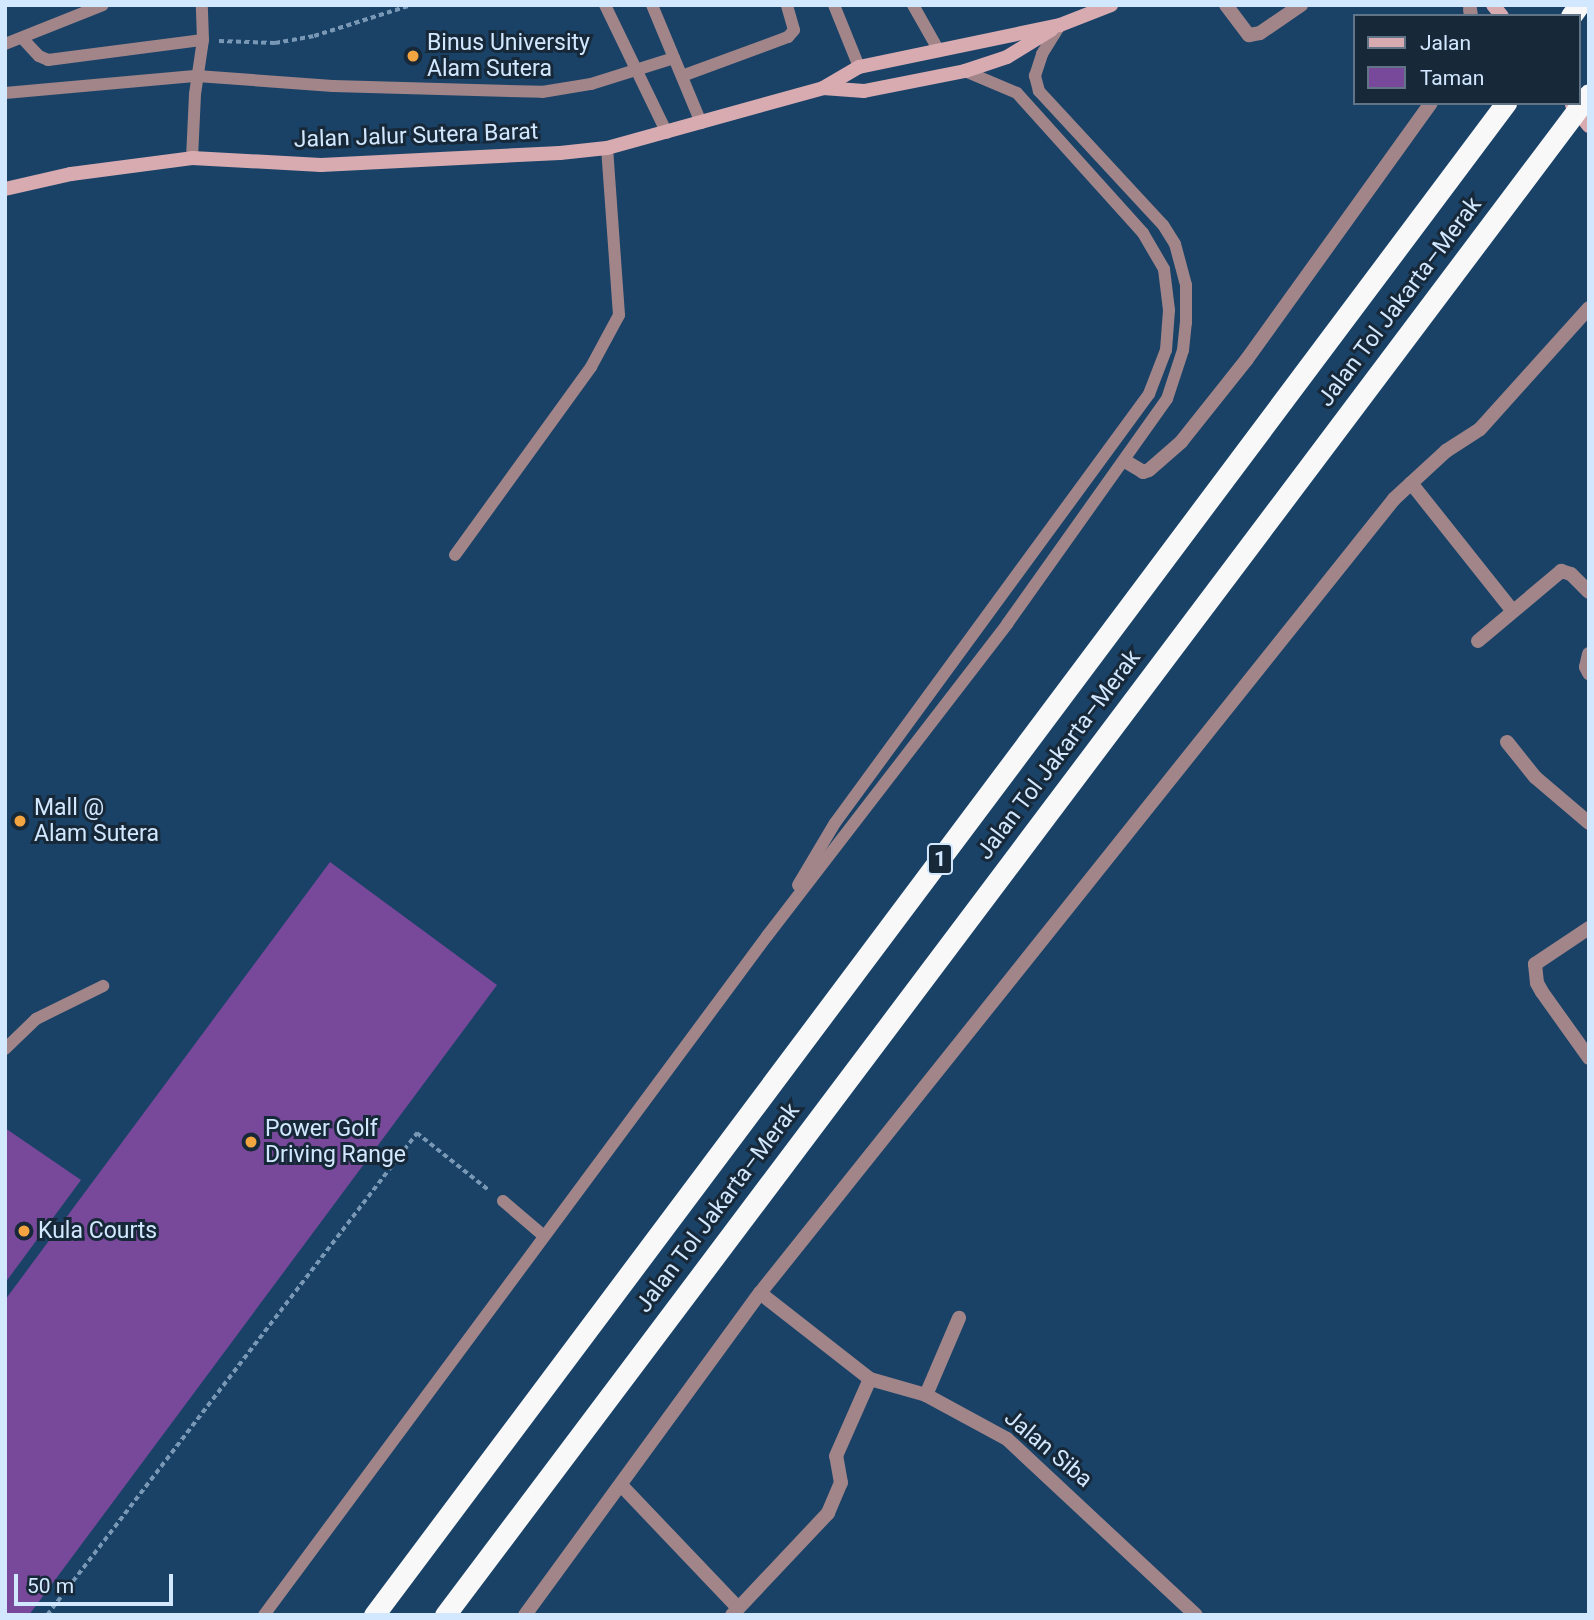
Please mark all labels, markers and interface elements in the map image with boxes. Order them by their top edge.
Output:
legend [1352,14,1580,105]
place label: Binus University Alam Sutera [427,29,590,83]
text: Jalan [1420,31,1471,55]
marker: Binus University Alam Sutera [405,48,421,64]
text: Taman [1420,66,1484,90]
street label: Jalan Jalur Sutera Barat [293,118,539,154]
street label: Jalan Tol Jakarta–Merak [1312,192,1488,412]
street label: Jalan Tol Jakarta–Merak [971,645,1147,865]
place label: Mall @ Alam Sutera [34,794,159,848]
marker: Mall @ Alam Sutera [12,813,28,829]
road number: 1 [926,842,954,876]
street label: Jalan Tol Jakarta–Merak [630,1098,806,1318]
place label: Power Golf Driving Range [265,1115,406,1169]
marker: Power Golf Driving Range [243,1134,259,1150]
place label: Kula Courts [38,1217,157,1245]
marker: Kula Courts [16,1223,32,1239]
street label: Jalan Siba [998,1404,1098,1494]
scale bar [18,1560,177,1604]
text: 50 m [27,1574,74,1598]

